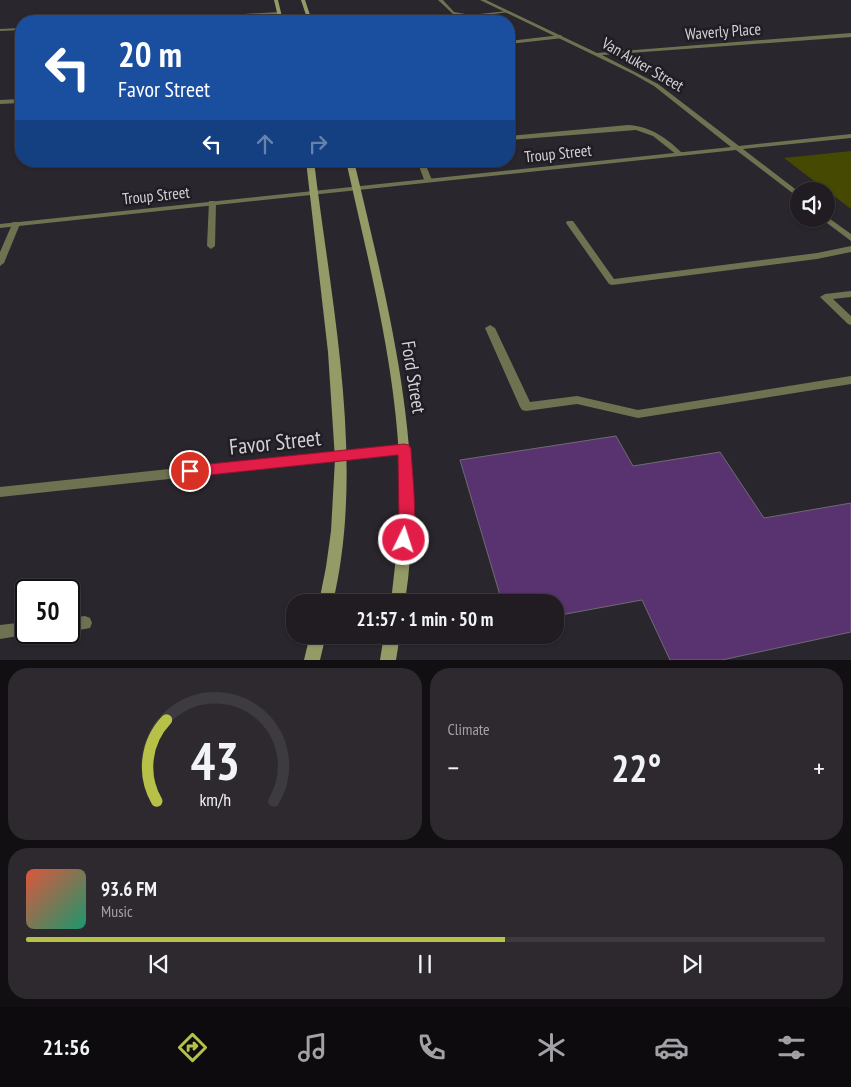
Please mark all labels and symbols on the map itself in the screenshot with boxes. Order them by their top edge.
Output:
street label: Waverly Place [684,18,762,44]
street label: Van Auker Street [598,32,688,96]
street label: Troup Street [523,139,593,166]
street label: Troup Street [121,181,191,208]
street label: Ford Street [396,339,432,416]
street label: Favor Street [228,423,322,461]
pin [169,450,211,492]
position arrow [377,513,429,565]
speed limit sign: 50 [15,579,80,644]

